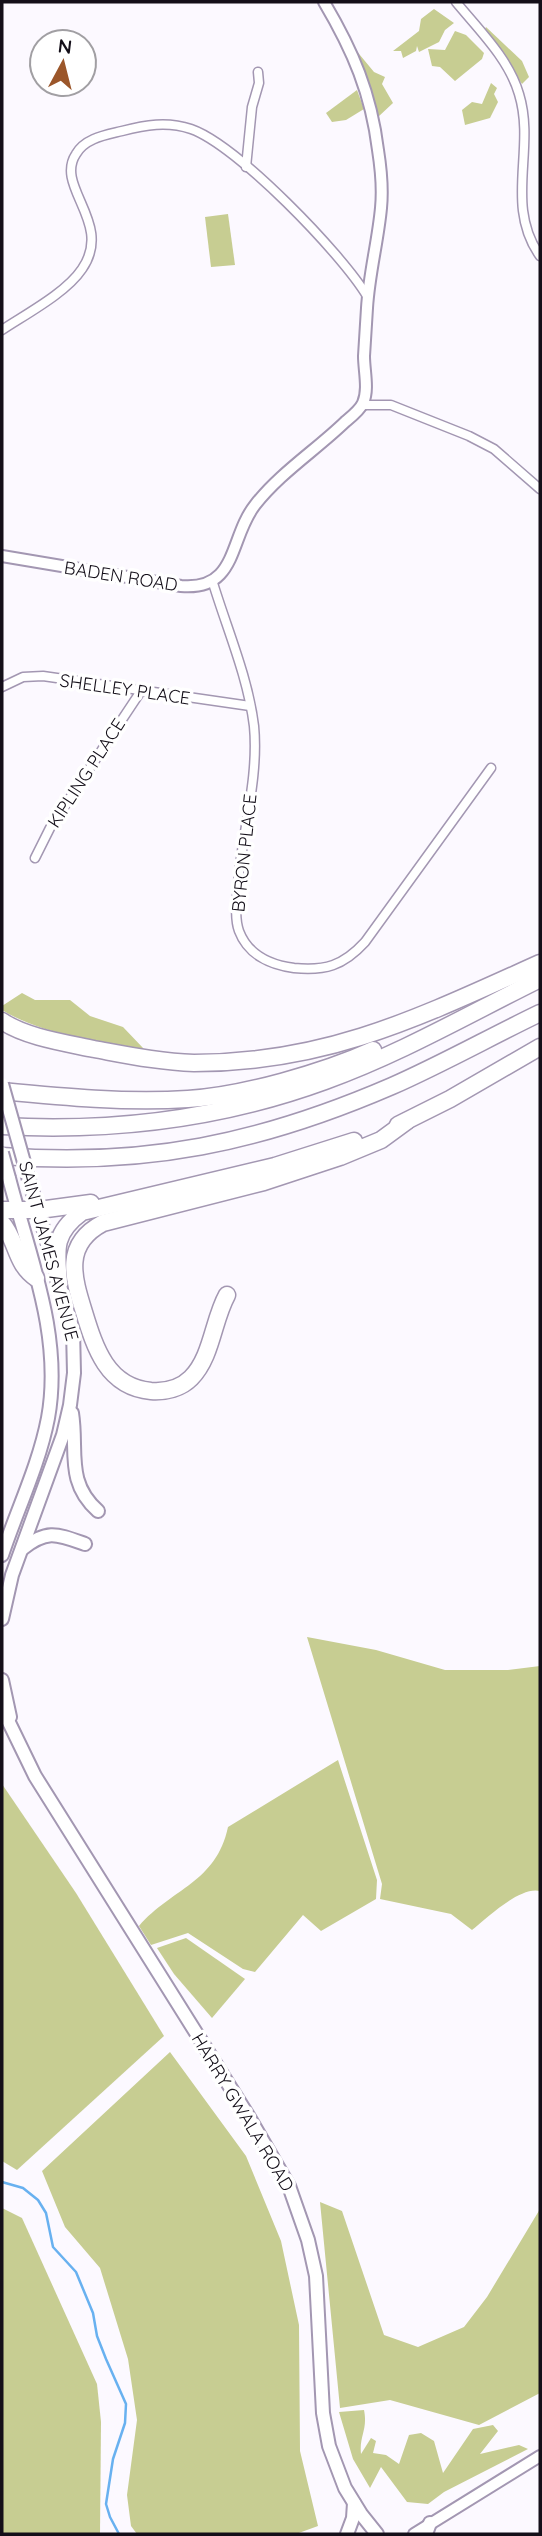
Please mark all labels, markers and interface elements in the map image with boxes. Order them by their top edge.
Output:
north arrow [28,28,98,98]
text: N [57,33,73,59]
street label: BADEN ROAD [63,556,180,596]
street label: SHELLEY PLACE [58,668,192,710]
street label: KIPLING PLACE [42,714,130,832]
street label: BYRON PLACE [226,793,262,913]
street label: SAINT JAMES AVENUE [14,1159,84,1343]
street label: HARRY GWALA ROAD [187,2029,299,2195]

